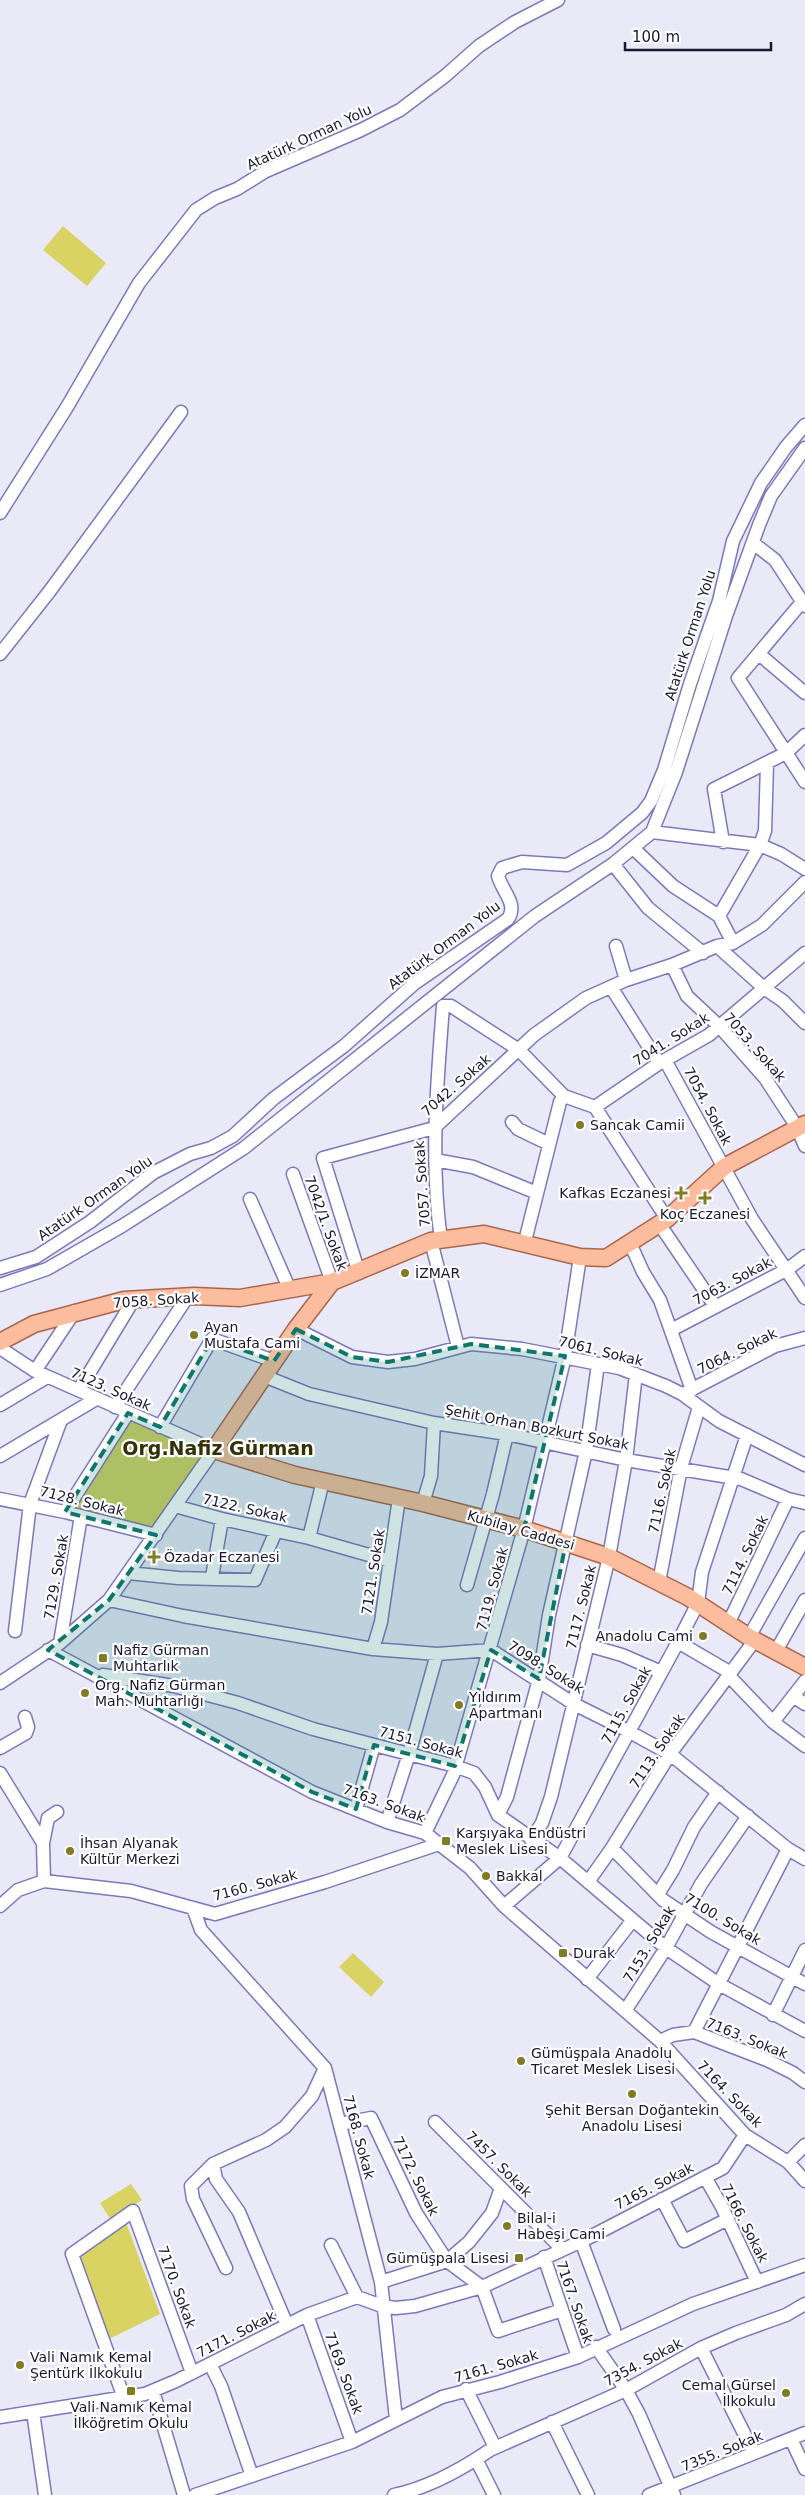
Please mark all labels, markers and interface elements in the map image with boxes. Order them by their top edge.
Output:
scale bar [625,20,771,52]
text: 100 m [632,28,680,46]
street label: Atatürk Orman Yolu [244,101,374,173]
street label: Atatürk Orman Yolu [661,568,719,702]
street label: Atatürk Orman Yolu [385,898,503,992]
street label: 7041. Sokak [630,1009,713,1069]
street label: 7053. Sokak [721,1009,790,1086]
street label: 7042. Sokak [418,1050,495,1119]
street label: 7054. Sokak [681,1064,736,1149]
place label: Sancak Camii [590,1117,685,1133]
marker: Sancak Camii [574,1119,586,1131]
street label: 7057. Sokak [411,1139,433,1228]
street label: Atatürk Orman Yolu [35,1152,155,1244]
street label: 7042/1. Sokak [301,1173,351,1274]
place label: Kafkas Eczanesi [559,1185,671,1201]
marker: Kafkas Eczanesi [675,1187,687,1199]
marker: Koç Eczanesi [699,1192,711,1204]
place label: Koç Eczanesi [660,1206,750,1222]
street label: 7063. Sokak [690,1253,775,1308]
place label: İZMAR [415,1264,460,1281]
marker: İZMAR [399,1267,411,1279]
street label: 7058. Sokak [112,1289,201,1311]
place label: Ayan Mustafa Cami [204,1319,300,1351]
street label: 7064. Sokak [695,1324,780,1377]
marker: Ayan Mustafa Cami [188,1329,200,1341]
street label: 7061. Sokak [557,1333,646,1369]
street label: 7123. Sokak [68,1364,155,1414]
street label: Şehit Orhan Bozkurt Sokak [444,1401,631,1453]
district label: Org.Nafiz Gürman [122,1437,314,1459]
street label: 7116. Sokak [645,1446,679,1535]
street label: 7128. Sokak [38,1483,127,1519]
street label: 7122. Sokak [201,1490,290,1526]
street label: Kubilay Caddesi [465,1507,577,1553]
street label: 7114. Sokak [719,1512,772,1597]
street label: 7121. Sokak [358,1527,388,1616]
street label: 7129. Sokak [41,1532,72,1621]
street label: 7119. Sokak [473,1544,511,1633]
place label: Özadar Eczanesi [164,1548,280,1565]
marker: Özadar Eczanesi [148,1551,160,1563]
street label: 7117. Sokak [563,1562,599,1651]
place label: Anadolu Cami [595,1628,693,1644]
marker: Anadolu Cami [697,1630,709,1642]
street label: 7098. Sokak [505,1637,588,1697]
place label: Nafiz Gürman Muhtarlık [113,1642,209,1674]
marker: Nafiz Gürman Muhtarlık [97,1652,109,1664]
street label: 7115. Sokak [598,1663,654,1747]
place label: Org. Nafiz Gürman Mah. Muhtarlığı [95,1677,225,1709]
marker: Org. Nafiz Gürman Mah. Muhtarlığı [79,1687,91,1699]
place label: Yıldırım Apartmanı [468,1689,542,1721]
marker: Yıldırım Apartmanı [453,1699,465,1711]
street label: 7113. Sokak [626,1710,688,1791]
street label: 7151. Sokak [377,1723,466,1761]
street label: 7163. Sokak [341,1781,428,1826]
place label: Karşıyaka Endüstri Meslek Lisesi [456,1825,586,1857]
place label: İhsan Alyanak Kültür Merkezi [80,1834,180,1867]
marker: Karşıyaka Endüstri Meslek Lisesi [440,1835,452,1847]
marker: İhsan Alyanak Kültür Merkezi [64,1845,76,1857]
street label: 7160. Sokak [211,1866,300,1904]
place label: Bakkal [496,1868,543,1884]
marker: Bakkal [480,1870,492,1882]
street label: 7100. Sokak [682,1890,765,1949]
street label: 7153. Sokak [620,1902,679,1985]
place label: Durak [573,1945,616,1961]
marker: Durak [557,1947,569,1959]
street label: 7163. Sokak [704,2014,791,2062]
place label: Gümüşpala Anadolu Ticaret Meslek Lisesi [530,2045,675,2077]
marker: Gümüşpala Anadolu Ticaret Meslek Lisesi [515,2055,527,2067]
street label: 7164. Sokak [694,2057,766,2131]
marker: Şehit Bersan Doğantekin Anadolu Lisesi [626,2088,638,2100]
street label: 7168. Sokak [340,2093,378,2182]
place label: Şehit Bersan Doğantekin Anadolu Lisesi [545,2102,719,2134]
street label: 7457. Sokak [463,2128,536,2201]
street label: 7172. Sokak [390,2134,443,2219]
street label: 7165. Sokak [612,2159,697,2213]
street label: 7166. Sokak [718,2181,772,2266]
place label: Bilal-i Habeşi Cami [517,2210,605,2242]
marker: Bilal-i Habeşi Cami [501,2220,513,2232]
street label: 7170. Sokak [155,2244,200,2331]
place label: Gümüşpala Lisesi [386,2250,509,2266]
marker: Gümüşpala Lisesi [513,2252,525,2264]
street label: 7167. Sokak [553,2258,597,2346]
street label: 7171. Sokak [194,2307,279,2361]
street label: 7169. Sokak [322,2330,367,2417]
street label: 7354. Sokak [601,2334,686,2389]
street label: 7161. Sokak [452,2346,541,2386]
place label: Vali Namık Kemal Şentürk İlkokulu [30,2349,152,2381]
marker: Vali Namık Kemal Şentürk İlkokulu [14,2359,26,2371]
place label: Cemal Gürsel İlkokulu [682,2377,776,2409]
marker: Vali Namık Kemal İlköğretim Okulu [125,2385,137,2397]
marker: Cemal Gürsel İlkokulu [780,2387,792,2399]
place label: Vali Namık Kemal İlköğretim Okulu [70,2399,192,2431]
street label: 7355. Sokak [679,2427,766,2475]

